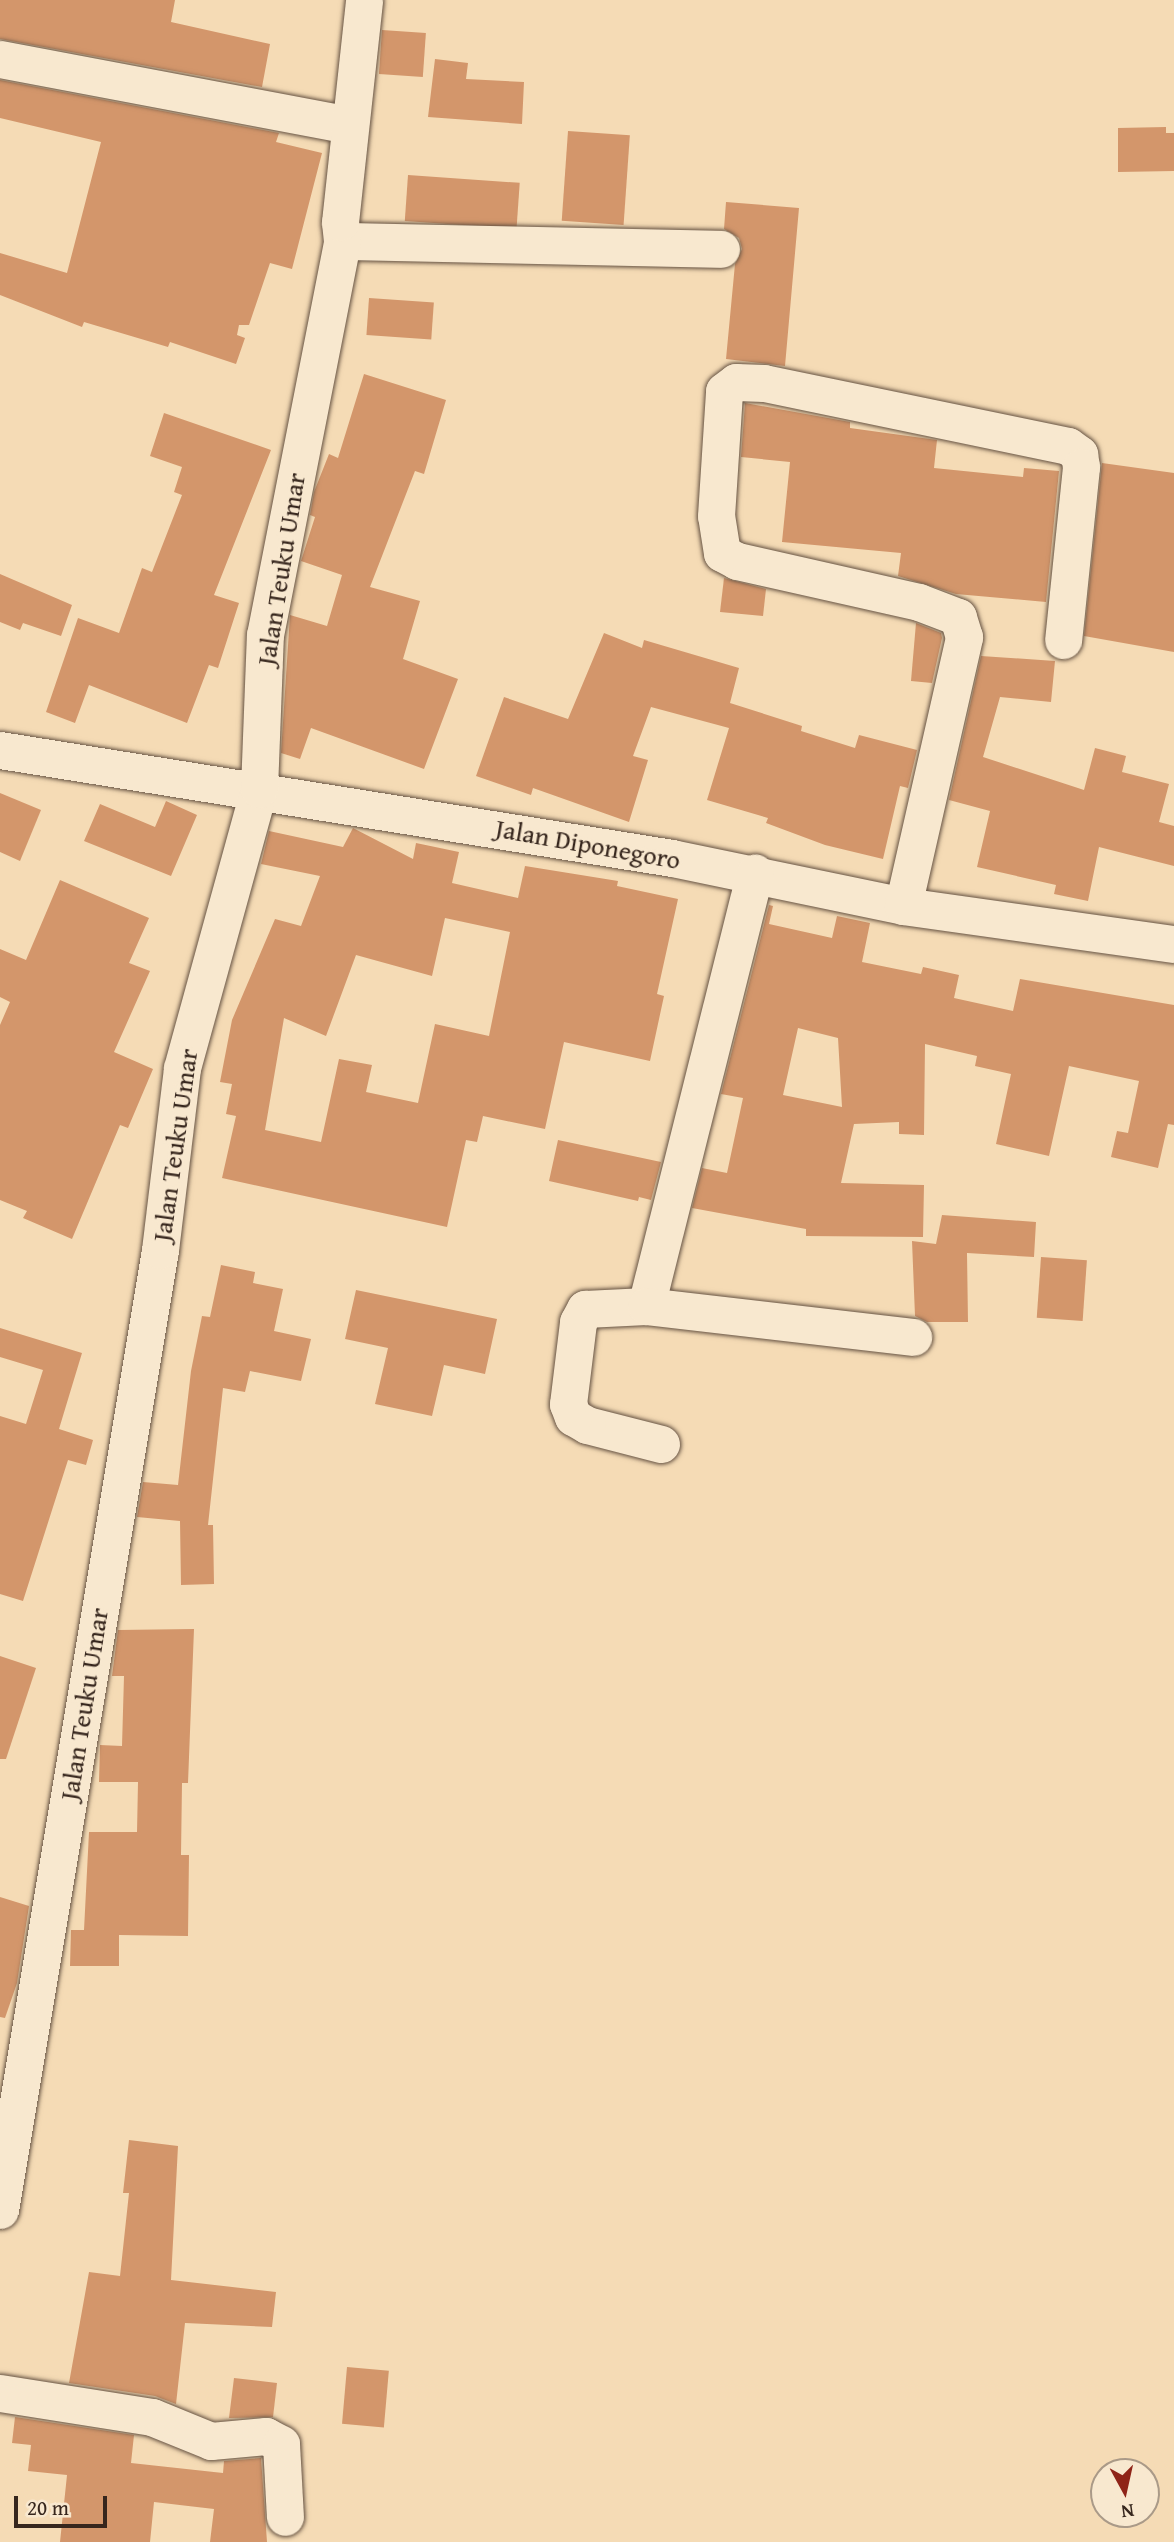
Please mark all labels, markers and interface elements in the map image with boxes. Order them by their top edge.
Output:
street label: Jalan Teuku Umar [250,470,312,668]
street label: Jalan Diponegoro [493,812,683,876]
street label: Jalan Teuku Umar [146,1046,204,1244]
street label: Jalan Teuku Umar [53,1605,115,1803]
north arrow [1090,2458,1160,2528]
scale bar [18,2482,110,2526]
text: 20 m [27,2492,69,2523]
text: N [1119,2497,1136,2527]

